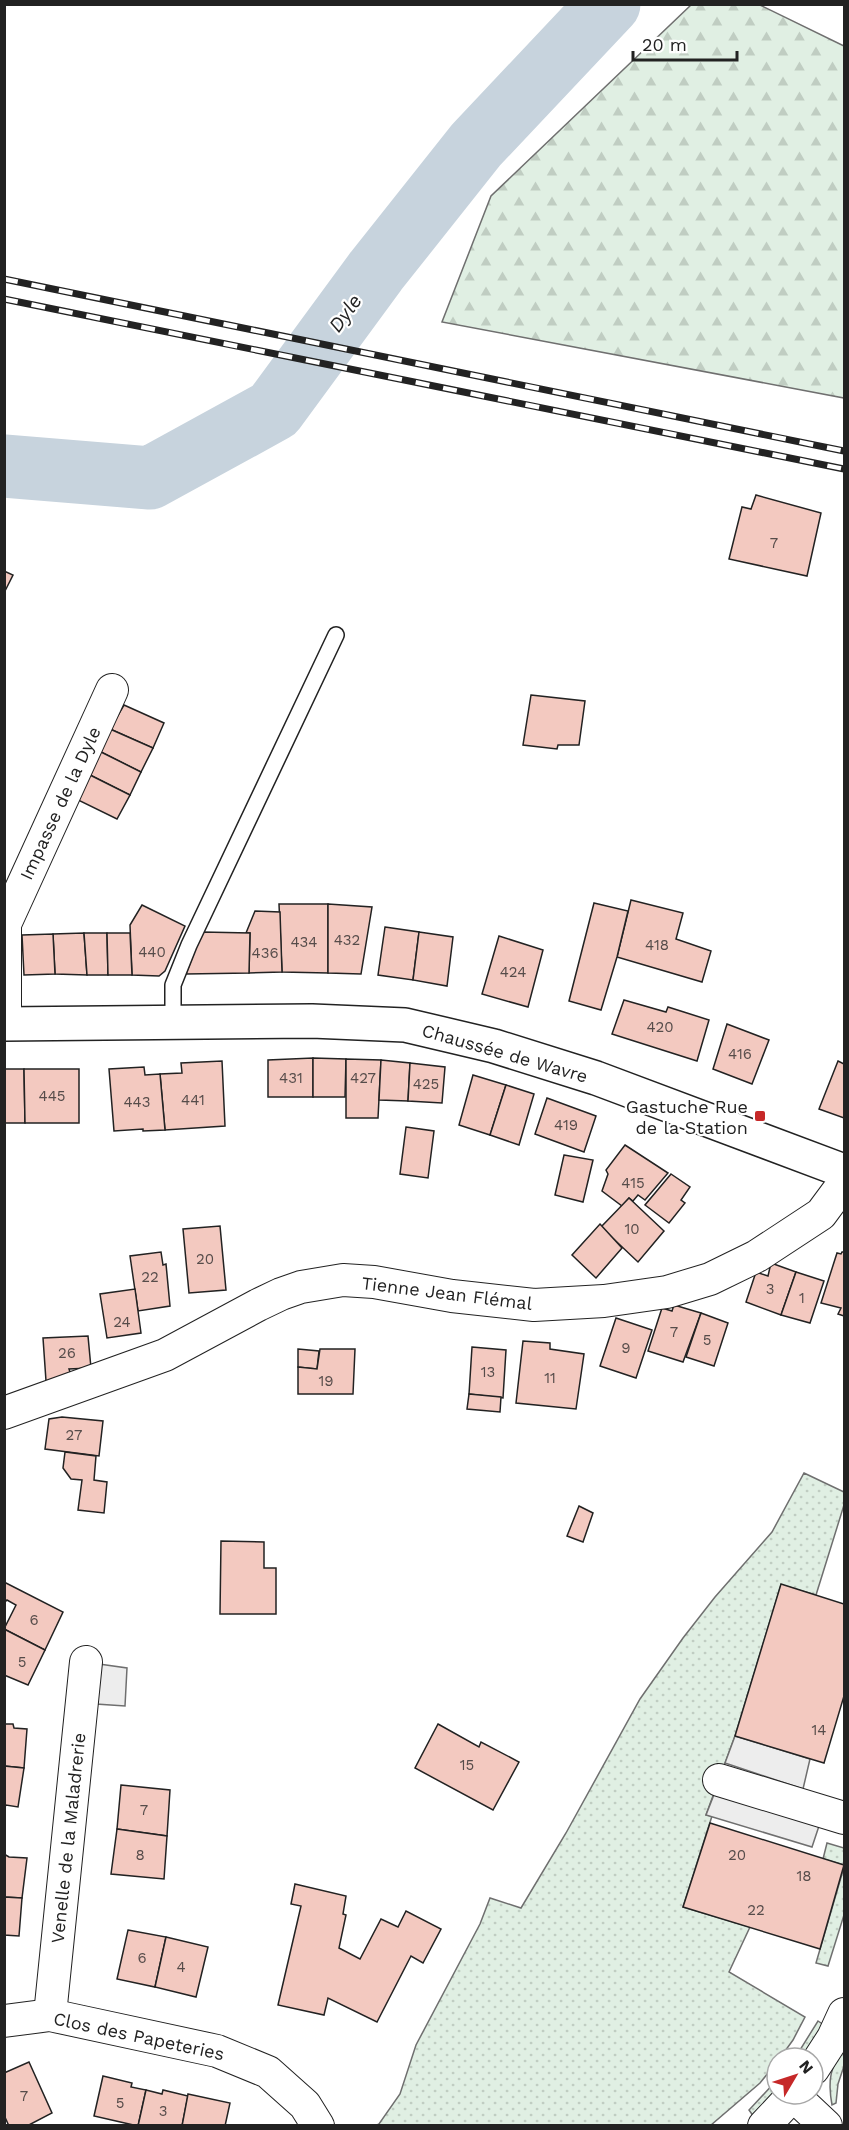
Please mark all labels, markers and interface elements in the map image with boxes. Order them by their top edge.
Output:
scale bar [633,24,736,62]
text: 20 m [642,34,687,55]
water label: Dyle [323,289,367,337]
house number: 7 [770,534,778,552]
street label: Impasse de la Dyle [15,723,105,883]
house number: 432 [334,931,360,949]
house number: 434 [290,933,318,951]
house number: 418 [645,936,669,954]
house number: 440 [138,943,166,961]
house number: 436 [251,944,279,962]
house number: 424 [500,963,526,981]
house number: 420 [646,1018,674,1036]
street label: Chaussée de Wavre [420,1019,590,1087]
house number: 416 [728,1045,752,1063]
house number: 431 [279,1069,303,1087]
house number: 427 [350,1069,376,1087]
house number: 425 [413,1075,439,1093]
house number: 445 [38,1087,66,1105]
house number: 441 [181,1091,205,1109]
house number: 443 [123,1093,151,1111]
place label: Gastuche Rue de la Station [626,1096,748,1138]
marker: Gastuche Rue de la Station [753,1109,767,1123]
house number: 419 [554,1116,578,1134]
house number: 415 [621,1174,645,1192]
house number: 10 [624,1220,640,1238]
house number: 20 [196,1250,214,1268]
house number: 22 [141,1268,159,1286]
street label: Tienne Jean Flémal [360,1272,534,1314]
house number: 3 [766,1280,774,1298]
house number: 1 [799,1289,805,1307]
house number: 24 [113,1313,131,1331]
house number: 7 [670,1323,678,1341]
house number: 5 [703,1331,711,1349]
house number: 9 [621,1339,631,1357]
house number: 26 [58,1344,76,1362]
house number: 13 [481,1363,495,1381]
house number: 11 [544,1369,556,1387]
house number: 19 [318,1372,334,1390]
house number: 27 [66,1426,82,1444]
house number: 6 [29,1611,39,1629]
house number: 5 [18,1653,26,1671]
house number: 14 [811,1721,827,1739]
street label: Venelle de la Maladrerie [46,1732,90,1944]
house number: 15 [460,1756,474,1774]
house number: 7 [140,1801,148,1819]
house number: 8 [135,1846,145,1864]
house number: 20 [728,1846,746,1864]
house number: 18 [796,1867,812,1885]
house number: 22 [747,1901,765,1919]
house number: 6 [137,1949,147,1967]
house number: 4 [176,1958,186,1976]
street label: Clos des Papeteries [52,2008,226,2064]
north arrow [765,2046,825,2106]
text: N [795,2056,817,2077]
house number: 7 [20,2087,28,2105]
house number: 5 [116,2094,124,2112]
house number: 3 [159,2102,167,2120]

